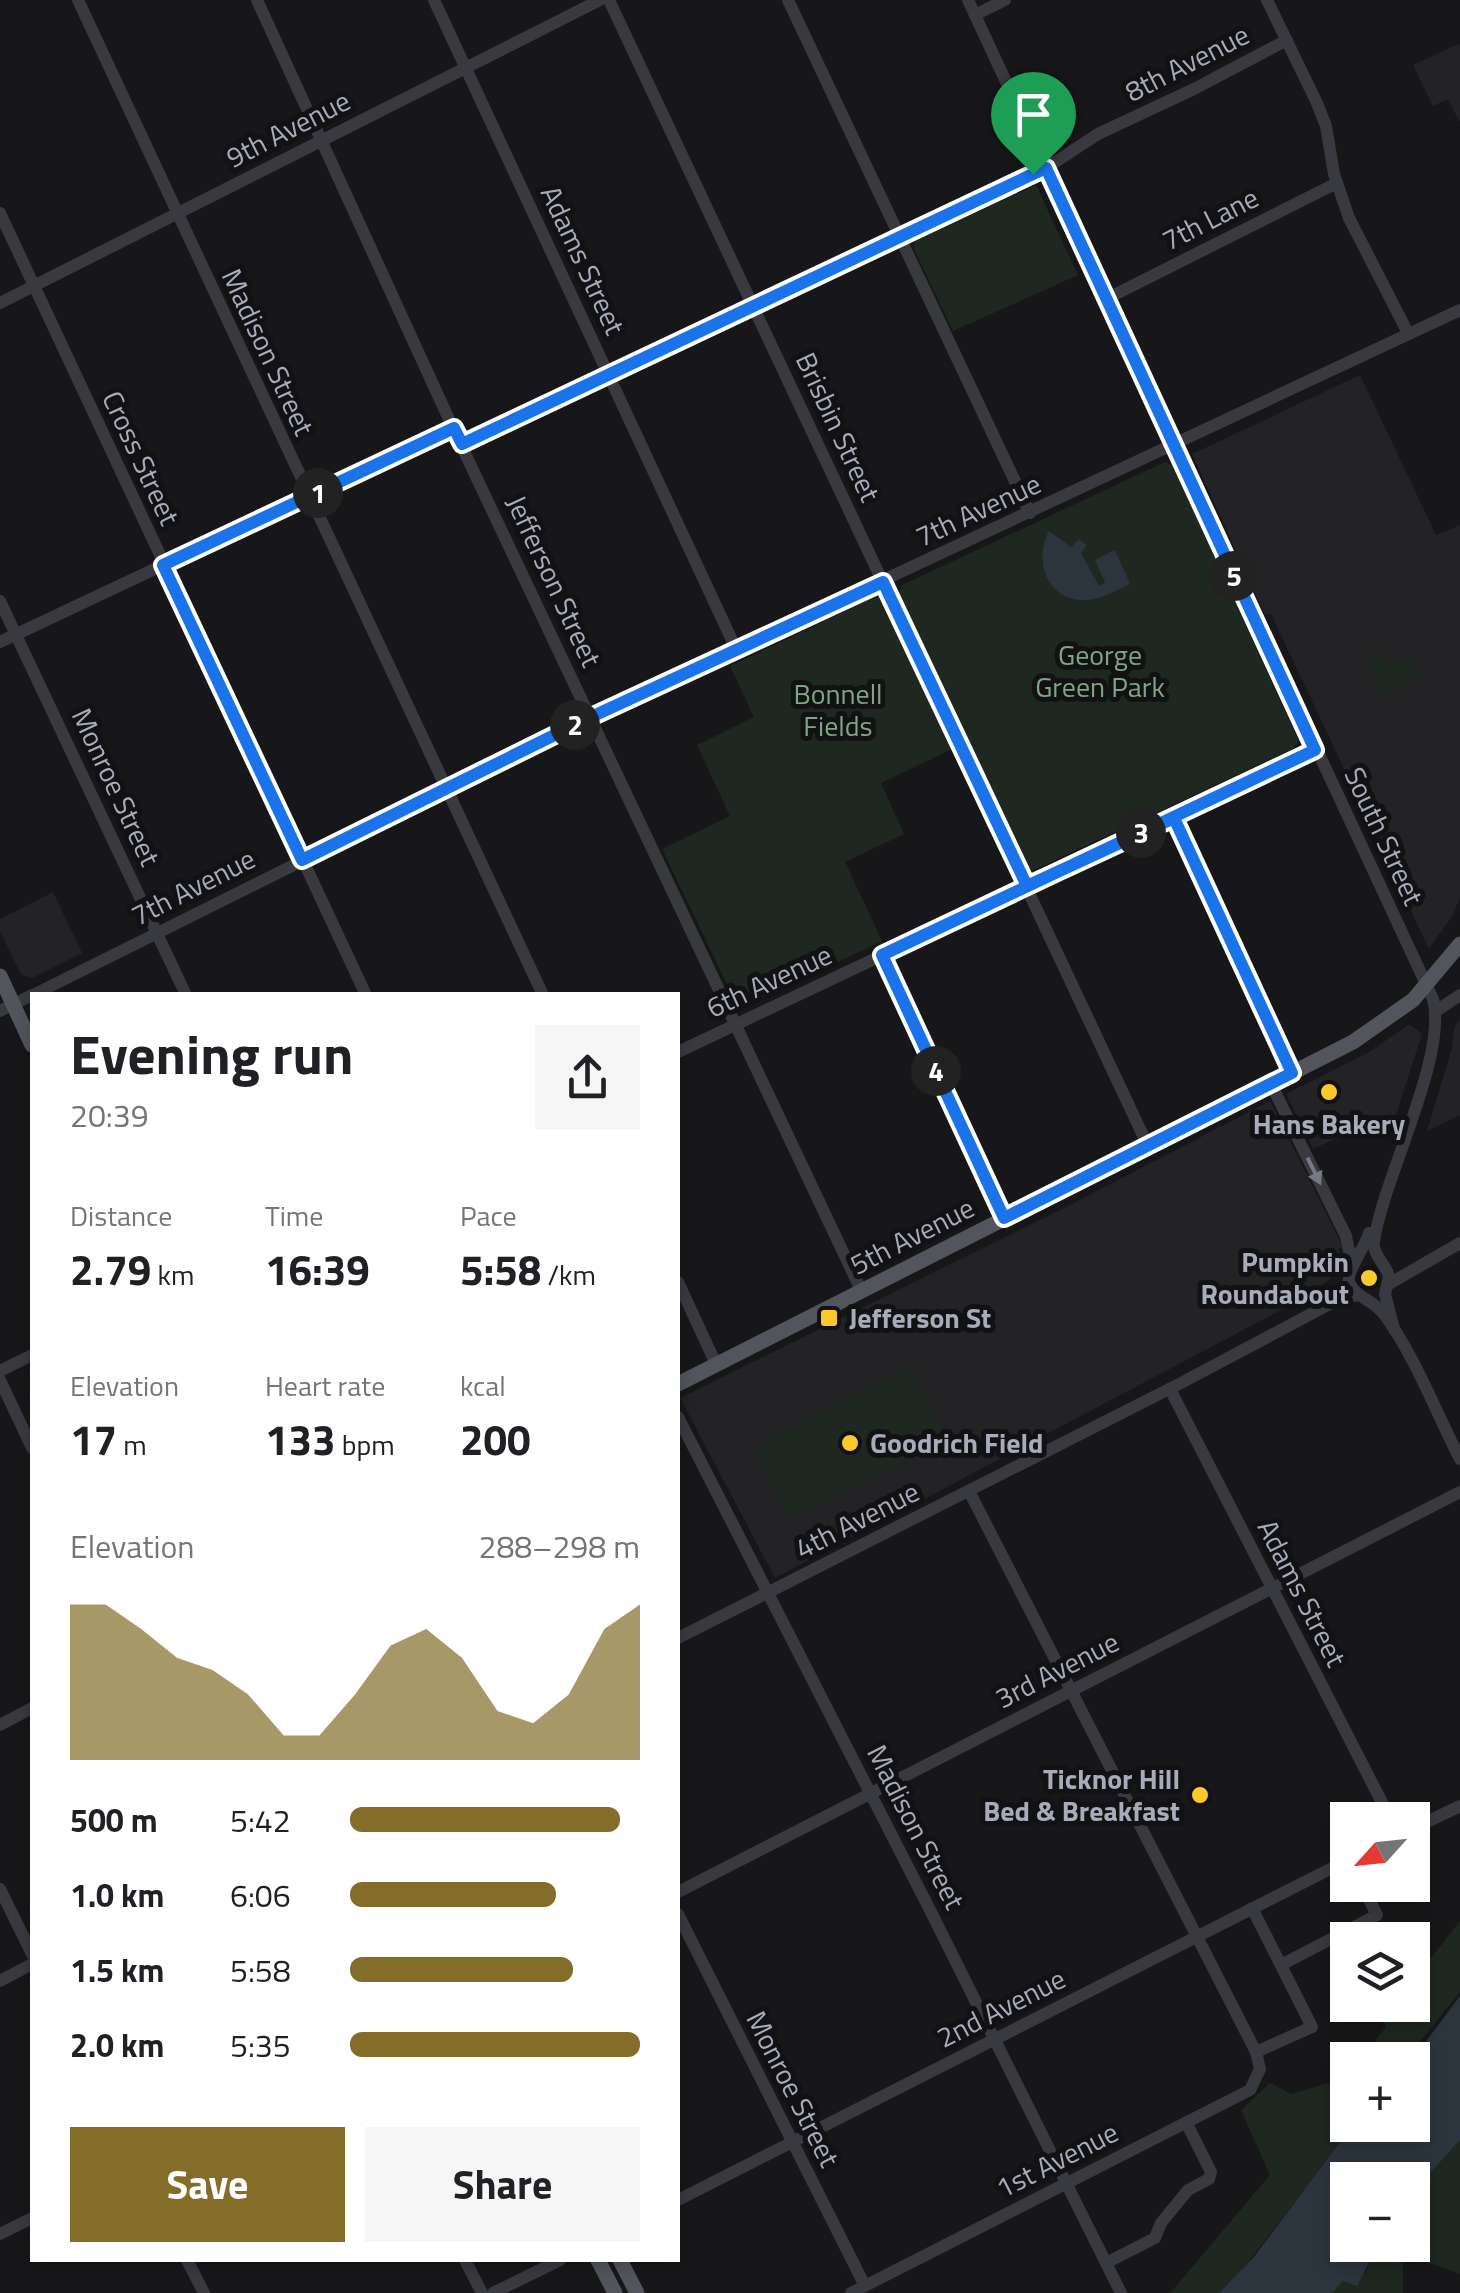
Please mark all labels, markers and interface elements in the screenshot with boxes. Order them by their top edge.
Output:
street label: 8th Avenue [1117,13,1256,112]
pin [991,72,1076,175]
street label: 9th Avenue [218,79,357,178]
icon: arrive [1006,87,1061,142]
street label: 7th Lane [1154,176,1266,261]
street label: Adams Street [530,178,637,342]
street label: Madison Street [211,261,326,442]
street label: Brisbin Street [785,345,892,509]
street label: Cross Street [92,384,191,532]
street label: 7th Avenue [908,462,1048,557]
pin: 1 [293,468,343,518]
text: 1 [310,471,326,514]
street label: Jefferson Street [496,488,613,674]
pin: 5 [1209,551,1259,601]
text: 5 [1226,554,1242,597]
park label: George Green Park [1035,633,1165,708]
park label: Bonnell Fields [793,672,883,747]
pin: 2 [550,700,600,750]
street label: Monroe Street [61,701,172,873]
text: 2 [567,703,583,746]
street label: South Street [1334,760,1435,912]
pin: 3 [1116,808,1166,858]
text: 3 [1133,811,1149,854]
street label: 7th Avenue [123,837,262,936]
street label: 6th Avenue [699,933,839,1028]
text: Evening run [70,1012,353,1095]
button: share [535,1025,640,1130]
pin: 4 [911,1046,961,1096]
text: 4 [928,1049,944,1092]
marker: Hans Bakery [1318,1081,1340,1103]
text: 20:39 [70,1091,149,1139]
place label: Hans Bakery [1253,1102,1405,1145]
one-way arrow [1306,1157,1323,1186]
street label: 5th Avenue [842,1186,981,1285]
text: Distance [70,1194,172,1237]
text: Time [265,1194,323,1237]
text: Pace [460,1194,517,1237]
text: 2.79 [70,1237,151,1301]
text: 16:39 [265,1237,370,1301]
text: 5:58 [460,1237,541,1301]
place label: Pumpkin Roundabout [1201,1240,1349,1315]
text: km [151,1253,194,1296]
text: /km [541,1253,596,1296]
marker: Pumpkin Roundabout [1358,1267,1380,1289]
place label: Jefferson St [849,1296,991,1339]
marker: Jefferson St [818,1307,840,1329]
text: Elevation [70,1364,179,1407]
text: Heart rate [265,1364,385,1407]
text: kcal [460,1364,506,1407]
text: 17 [70,1407,117,1471]
text: 133 [265,1407,336,1471]
text: 200 [460,1407,531,1471]
place label: Goodrich Field [870,1421,1043,1464]
text: m [117,1423,147,1466]
text: bpm [336,1423,395,1466]
marker: Goodrich Field [839,1432,861,1454]
street label: 4th Avenue [787,1470,926,1569]
street label: Adams Street [1247,1512,1358,1674]
text: Elevation [70,1522,194,1570]
text: 288–298 m [478,1522,640,1570]
street label: 3rd Avenue [988,1620,1126,1719]
street label: Madison Street [857,1737,976,1917]
place label: Ticknor Hill Bed & Breakfast [983,1757,1180,1832]
marker: Ticknor Hill Bed & Breakfast [1189,1784,1211,1806]
text: 500 m [70,1796,158,1844]
text: 5:42 [230,1796,291,1844]
north arrow [1330,1802,1430,1902]
map controls [1330,1802,1430,2262]
text: 1.0 km [70,1871,164,1919]
text: 6:06 [230,1871,291,1919]
button: layers [1330,1922,1430,2022]
text: 1.5 km [70,1946,164,1994]
text: 5:58 [230,1946,291,1994]
street label: 2nd Avenue [929,1957,1073,2058]
street label: Monroe Street [736,2003,851,2174]
text: 2.0 km [70,2021,164,2069]
text: 5:35 [230,2021,291,2069]
button: + [1330,2042,1430,2142]
street label: 1st Avenue [988,2110,1125,2209]
button: Save [70,2127,345,2242]
button: Share [365,2127,640,2242]
button: − [1330,2162,1430,2262]

